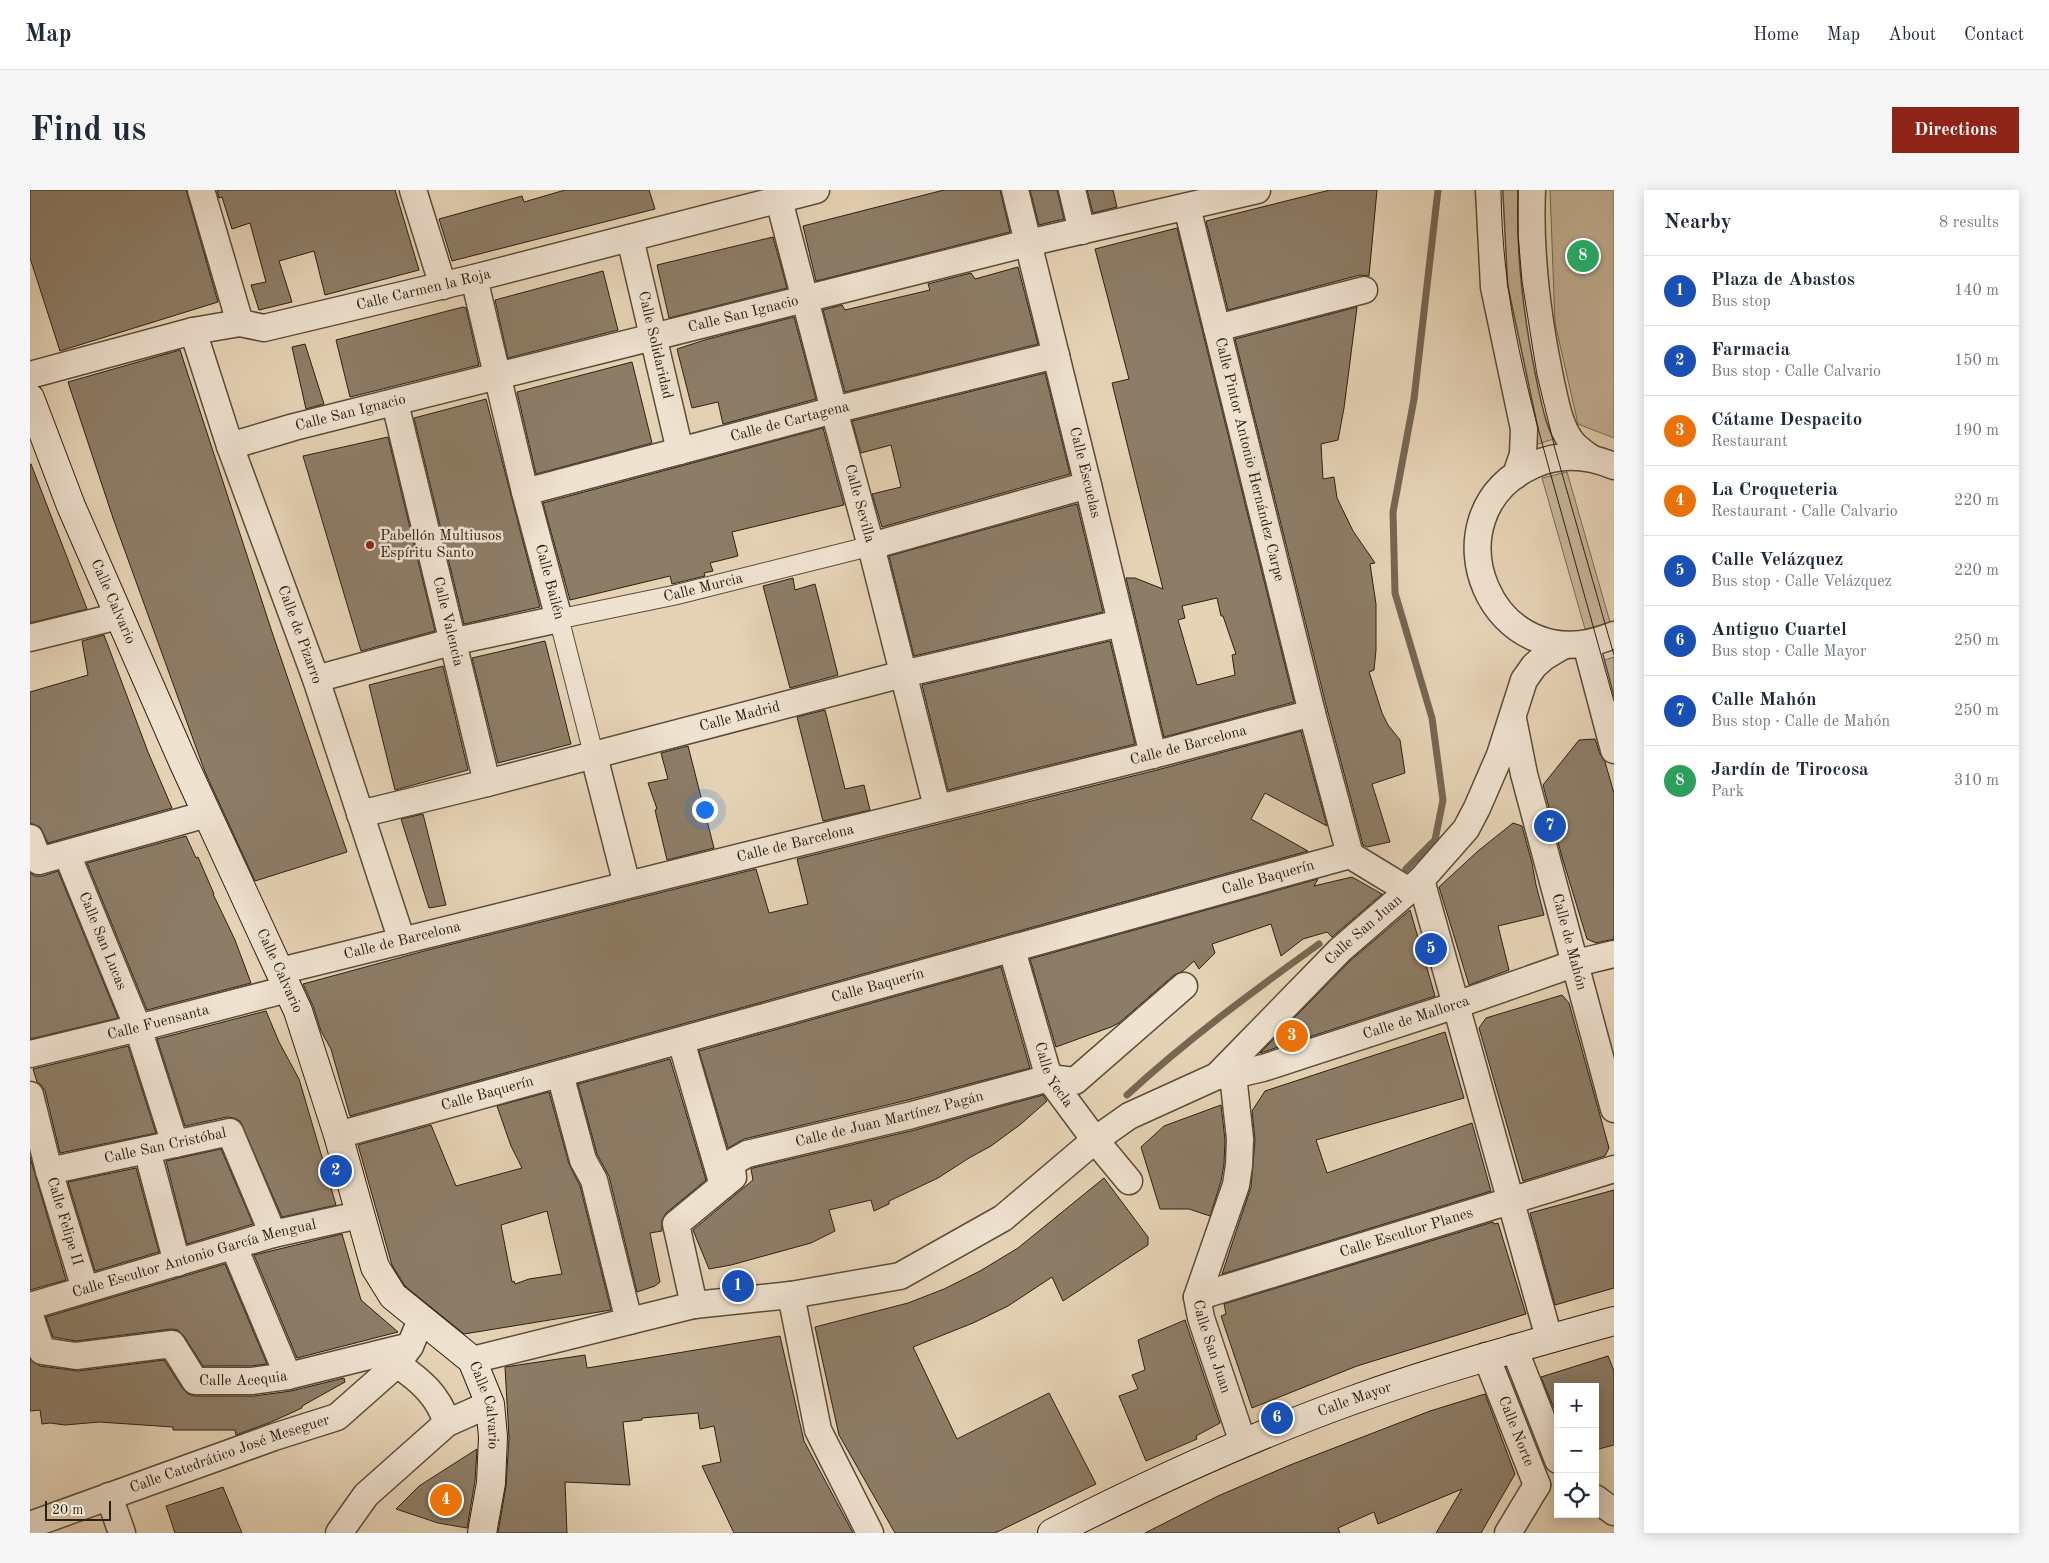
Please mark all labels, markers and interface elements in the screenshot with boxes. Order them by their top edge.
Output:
text: Map [25,23,72,47]
text: Home [1753,26,1799,44]
text: Map [1827,26,1860,44]
text: About [1888,26,1936,44]
text: Contact [1964,26,2024,44]
button: Directions [1892,107,2019,153]
text: Find us [30,113,146,148]
text: Nearby [1664,212,1732,233]
text: 8 results [1939,215,1999,231]
pin: 8 [1567,237,1599,275]
street label: Calle Carmen la Roja [355,266,493,313]
text: Plaza de Abastos [1711,271,1855,290]
text: 1 [1675,283,1685,299]
text: 140 m [1954,283,1999,299]
street label: Calle Solidaridad [635,290,675,401]
street label: Calle San Ignacio [687,293,800,335]
text: Bus stop [1711,294,1771,310]
street label: Calle Pintor Antonio Hernández Carpe [1212,336,1287,583]
text: Farmacia [1711,341,1790,360]
text: 2 [1675,353,1685,369]
text: 150 m [1954,353,1999,369]
text: Bus stop · Calle Calvario [1711,364,1881,380]
street label: Calle San Ignacio [294,392,407,434]
street label: Calle de Cartagena [729,399,851,445]
text: Cátame Despacito [1711,411,1862,430]
text: 3 [1675,423,1685,439]
text: 190 m [1954,423,1999,439]
street label: Calle Escuelas [1066,426,1103,519]
text: Restaurant [1711,434,1788,450]
street label: Calle Sevilla [842,463,877,545]
text: La Croqueteria [1711,481,1838,500]
text: 4 [1675,493,1685,509]
text: 220 m [1954,493,1999,509]
text: Restaurant · Calle Calvario [1711,504,1898,520]
place label: Pabellón Multiusos Espíritu Santo [380,529,502,561]
marker: Pabellón Multiusos Espíritu Santo [364,539,376,551]
street label: Calle Bailén [532,543,566,621]
text: Calle Velázquez [1711,551,1843,570]
street label: Calle Calvario [88,557,138,646]
text: 5 [1675,563,1685,579]
text: 220 m [1954,563,1999,579]
street label: Calle Murcia [662,571,745,605]
text: Bus stop · Calle Velázquez [1711,574,1892,590]
street label: Calle Valencia [430,575,466,669]
street label: Calle de Pizarro [275,583,325,686]
text: Antiguo Cuartel [1711,621,1847,640]
text: 6 [1675,633,1685,649]
text: 250 m [1954,633,1999,649]
text: Bus stop · Calle Mayor [1711,644,1867,660]
text: Calle Mahón [1711,691,1817,710]
street label: Calle Madrid [698,699,782,735]
text: 7 [1675,703,1685,719]
text: 250 m [1954,703,1999,719]
text: Bus stop · Calle de Mahón [1711,714,1890,730]
street label: Calle de Barcelona [1129,723,1249,768]
text: Jardín de Tirocosa [1711,761,1869,780]
text: 8 [1675,773,1685,789]
text: 310 m [1954,773,1999,789]
text: Park [1711,784,1744,800]
your location [692,797,718,823]
pin: 7 [1534,807,1566,845]
street label: Calle de Barcelona [735,822,856,865]
street label: Calle Baquerín [1220,858,1316,898]
street label: Calle San Lucas [76,890,129,992]
street label: Calle San Juan [1322,892,1405,968]
street label: Calle de Mahón [1549,892,1589,992]
street label: Calle de Barcelona [342,919,463,962]
street label: Calle Calvario [254,926,305,1015]
pin: 5 [1415,930,1447,968]
street label: Calle Baquerín [830,966,926,1006]
street label: Calle de Mallorca [1361,993,1472,1042]
street label: Calle Fuensanta [106,1002,211,1043]
pin: 3 [1276,1017,1308,1055]
street label: Calle Yecla [1032,1040,1076,1111]
street label: Calle Baquerín [439,1074,535,1114]
street label: Calle de Juan Martínez Pagán [794,1089,985,1150]
street label: Calle San Cristóbal [103,1125,228,1166]
pin: 2 [320,1152,352,1190]
street label: Calle Felipe II [44,1175,85,1267]
street label: Calle Escultor Planes [1338,1205,1475,1260]
street label: Calle Escultor Antonio García Mengual [70,1217,318,1301]
pin: 1 [722,1267,754,1305]
street label: Calle San Juan [1190,1299,1233,1395]
street label: Calle Calvario [466,1359,501,1450]
street label: Calle Acequia [199,1369,289,1389]
street label: Calle Mayor [1316,1380,1394,1420]
map controls [1554,1383,1599,1518]
button: + [1554,1383,1599,1428]
street label: Calle Norte [1495,1394,1536,1469]
pin: 6 [1261,1399,1293,1437]
street label: Calle Catedrático José Meseguer [128,1412,331,1496]
button: − [1554,1428,1599,1473]
button: locate [1554,1473,1599,1518]
pin: 4 [430,1481,462,1519]
scale bar [45,1498,111,1521]
text: 20 m [52,1503,83,1517]

